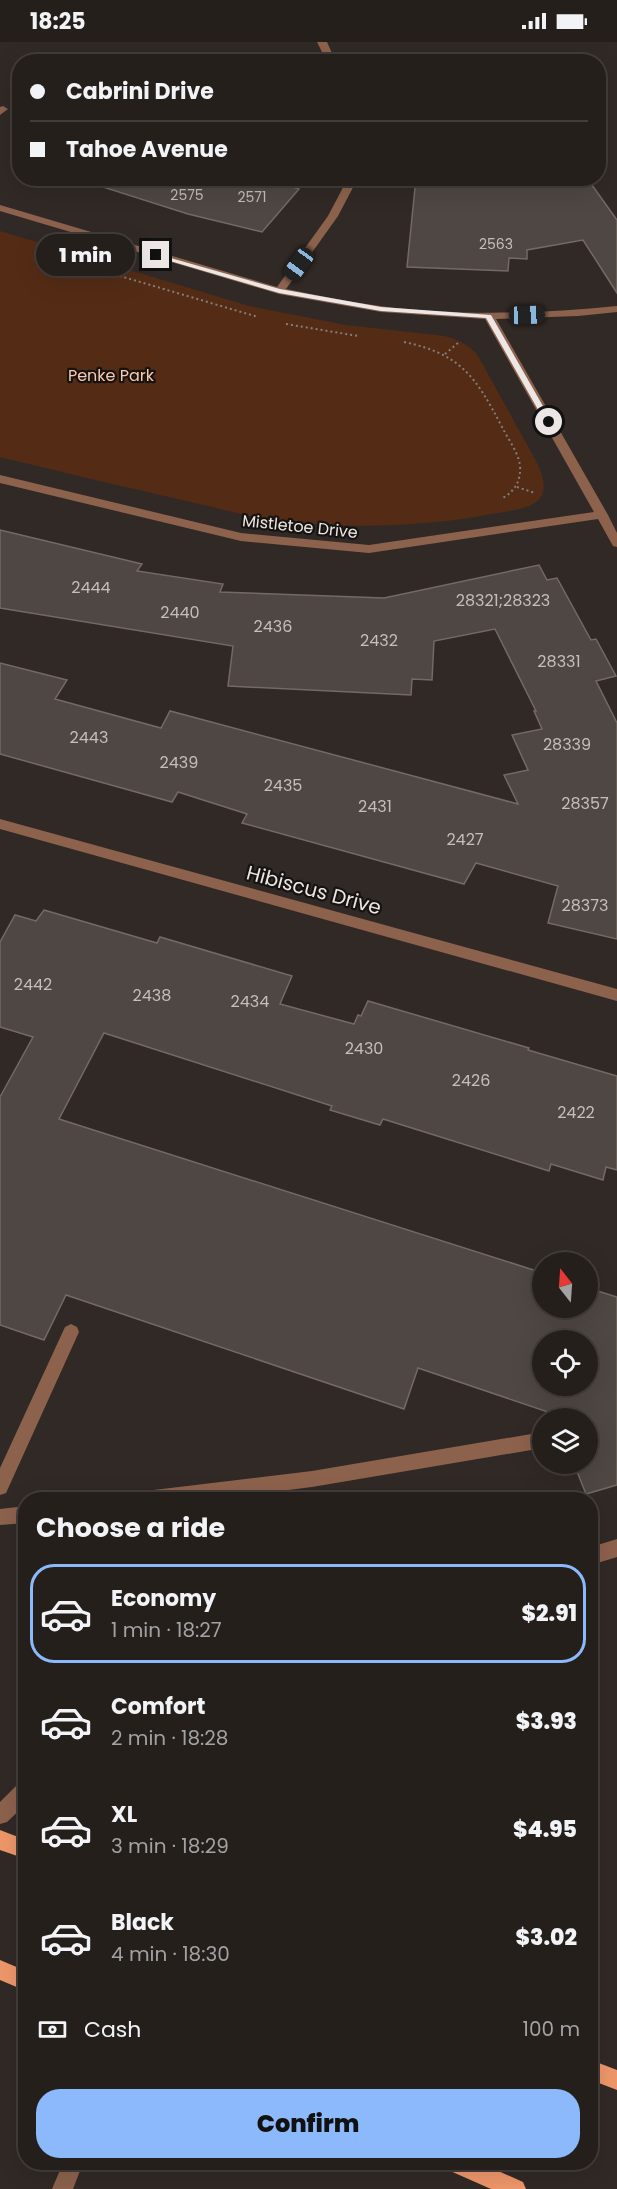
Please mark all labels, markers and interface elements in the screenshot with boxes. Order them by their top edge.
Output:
text: 18:25 [30,6,86,37]
text: Cabrini Drive [66,76,214,107]
text: Tahoe Avenue [66,134,228,165]
house number: 2575 [170,185,204,205]
house number: 2571 [238,187,266,207]
callout: 1 min [36,234,135,276]
house number: 2563 [479,234,513,254]
text: 1 min [59,241,112,269]
route end [142,241,169,268]
car [281,244,317,284]
car [509,305,545,325]
park label: Penke Park [68,364,155,387]
route start [535,408,562,435]
street label: Mistletoe Drive [241,509,359,544]
house number: 2444 [71,576,111,599]
house number: 28321;28323 [456,589,550,612]
house number: 2440 [160,601,200,624]
house number: 2436 [254,615,292,638]
house number: 2432 [360,629,398,652]
house number: 28331 [537,650,581,673]
house number: 2443 [70,726,108,749]
house number: 28339 [543,733,591,756]
house number: 2439 [160,751,198,774]
house number: 2435 [264,774,302,797]
house number: 28357 [561,792,609,815]
house number: 2431 [358,795,392,818]
house number: 2427 [446,828,484,851]
street label: Hibiscus Drive [243,859,385,921]
house number: 28373 [562,894,608,917]
house number: 2442 [14,973,52,996]
house number: 2438 [133,984,171,1007]
house number: 2434 [231,990,269,1013]
house number: 2430 [345,1037,383,1060]
house number: 2426 [452,1069,490,1092]
house number: 2422 [557,1101,595,1124]
north arrow [532,1252,598,1318]
map controls [532,1252,598,1474]
button: locate [532,1330,598,1396]
button: layers [532,1408,598,1474]
text: Choose a ride [36,1509,225,1546]
text: Economy [111,1583,216,1614]
icon: car [39,1587,93,1641]
text: $2.91 [521,1598,577,1629]
text: 1 min · 18:27 [111,1616,222,1644]
text: Comfort [111,1691,205,1722]
icon: car [39,1695,93,1749]
text: $3.93 [516,1706,577,1737]
text: 2 min · 18:28 [111,1724,228,1752]
text: XL [111,1799,137,1830]
icon: car [39,1803,93,1857]
text: $4.95 [513,1814,577,1845]
text: 3 min · 18:29 [111,1832,229,1860]
text: Black [111,1907,174,1938]
icon: car [39,1911,93,1965]
text: $3.02 [515,1922,577,1953]
text: 4 min · 18:30 [111,1940,230,1968]
icon: cash [36,2013,69,2046]
text: Cash [84,2014,141,2045]
text: 100 m [523,2015,580,2043]
button: Confirm [36,2089,580,2158]

